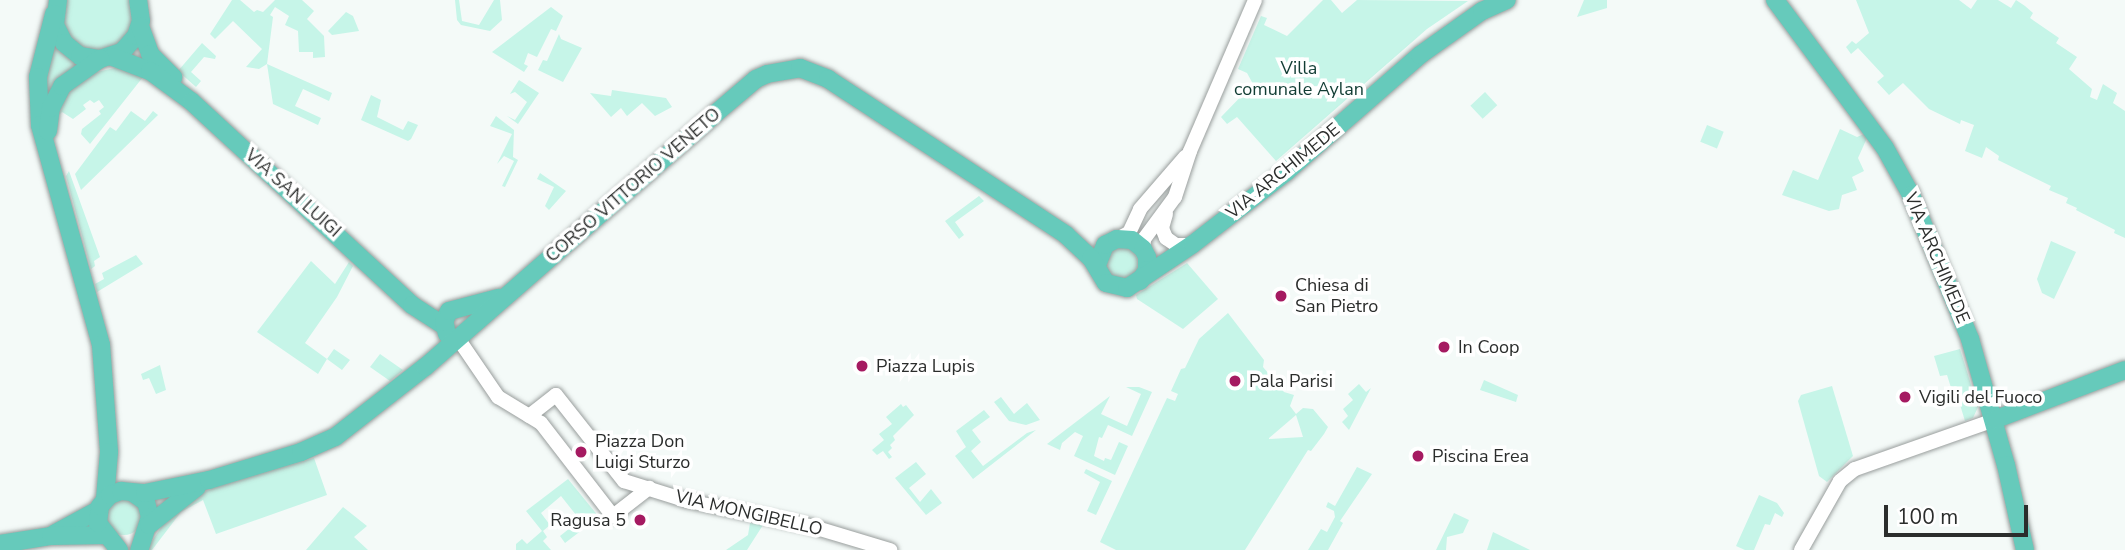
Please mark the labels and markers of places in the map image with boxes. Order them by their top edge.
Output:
place label: Chiesa di San Pietro [1295,275,1378,318]
marker: Chiesa di San Pietro [1273,288,1289,304]
place label: In Coop [1458,336,1519,358]
marker: In Coop [1436,339,1452,355]
place label: Piazza Lupis [876,355,975,377]
marker: Piazza Lupis [854,358,870,374]
place label: Pala Parisi [1249,370,1333,392]
marker: Pala Parisi [1227,373,1243,389]
place label: Vigili del Fuoco [1919,386,2042,408]
marker: Vigili del Fuoco [1897,389,1913,405]
place label: Piazza Don Luigi Sturzo [595,431,690,474]
marker: Piazza Don Luigi Sturzo [573,444,589,460]
place label: Piscina Erea [1432,445,1529,467]
marker: Piscina Erea [1410,448,1426,464]
place label: Ragusa 5 [550,509,626,531]
marker: Ragusa 5 [632,512,648,528]

